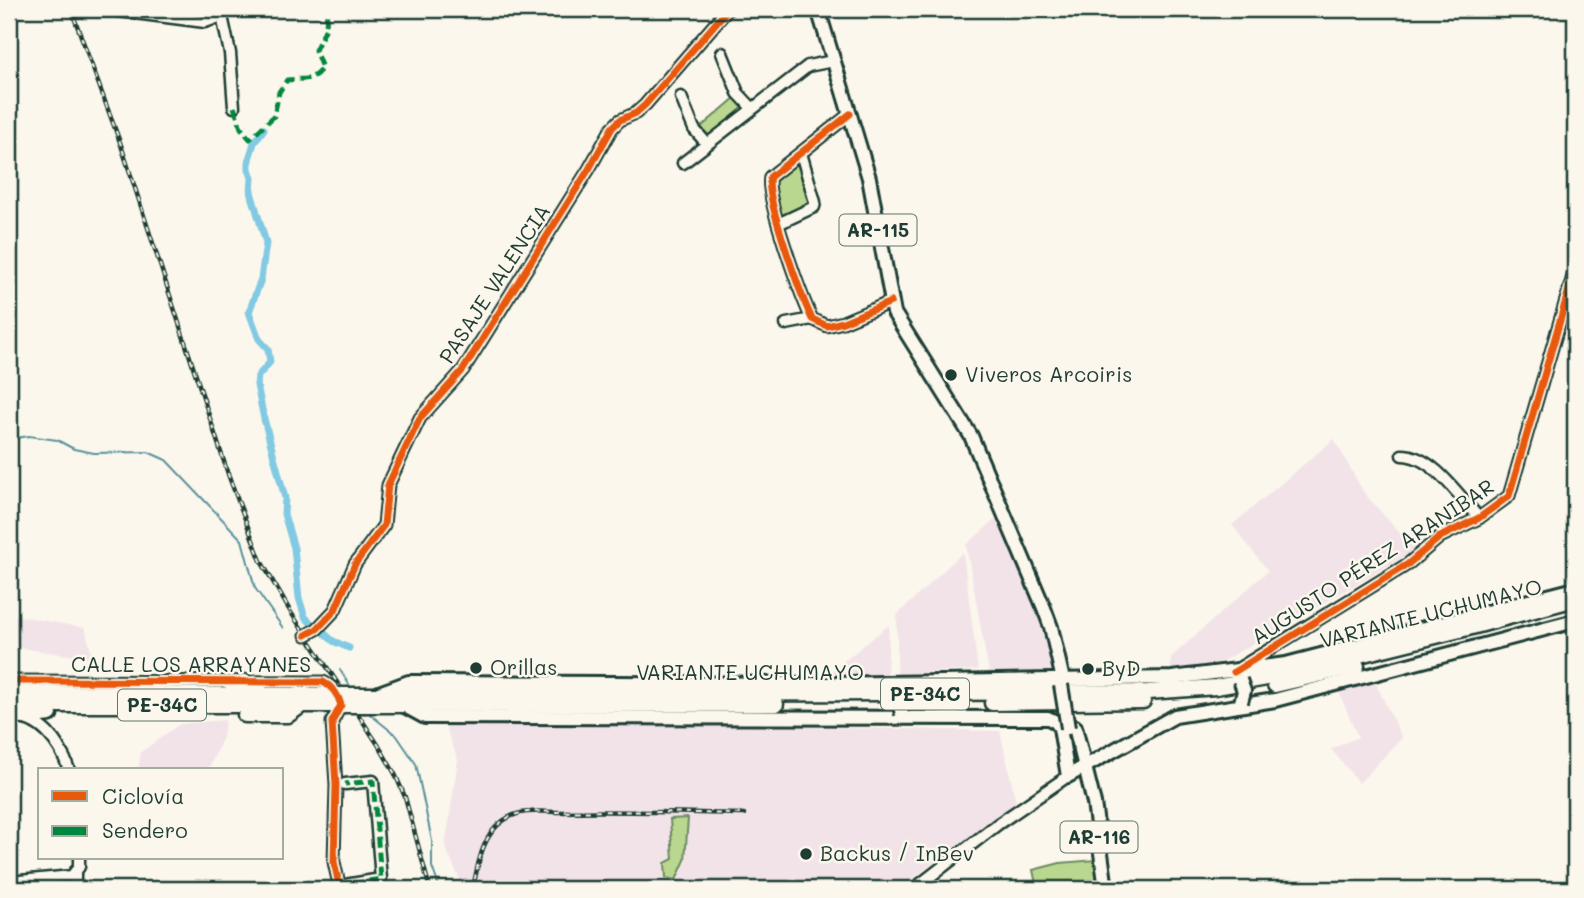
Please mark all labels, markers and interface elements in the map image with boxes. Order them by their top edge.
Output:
street label: PASAJE VALENCIA [432,198,555,368]
road number: AR-115 [840,214,917,246]
place label: Viveros Arcoiris [965,360,1132,387]
marker: Viveros Arcoiris [943,367,959,383]
street label: AUGUSTO PÉREZ ARANIBAR [1246,472,1499,650]
street label: VARIANTE UCHUMAYO [1317,572,1544,653]
street label: CALLE LOS ARRAYANES [71,650,311,677]
place label: Orillas [490,653,557,680]
place label: ByD [1102,654,1140,681]
street label: VARIANTE UCHUMAYO [636,658,864,685]
marker: Orillas [468,660,484,676]
marker: ByD [1080,661,1096,677]
road number: PE-34C [881,678,969,709]
road number: PE-34C [118,690,206,720]
legend [38,768,284,860]
text: Ciclovía [102,782,184,809]
text: Sendero [102,816,188,843]
road number: AR-116 [1060,822,1138,852]
place label: Backus / InBev [820,839,974,866]
marker: Backus / InBev [798,846,814,862]

